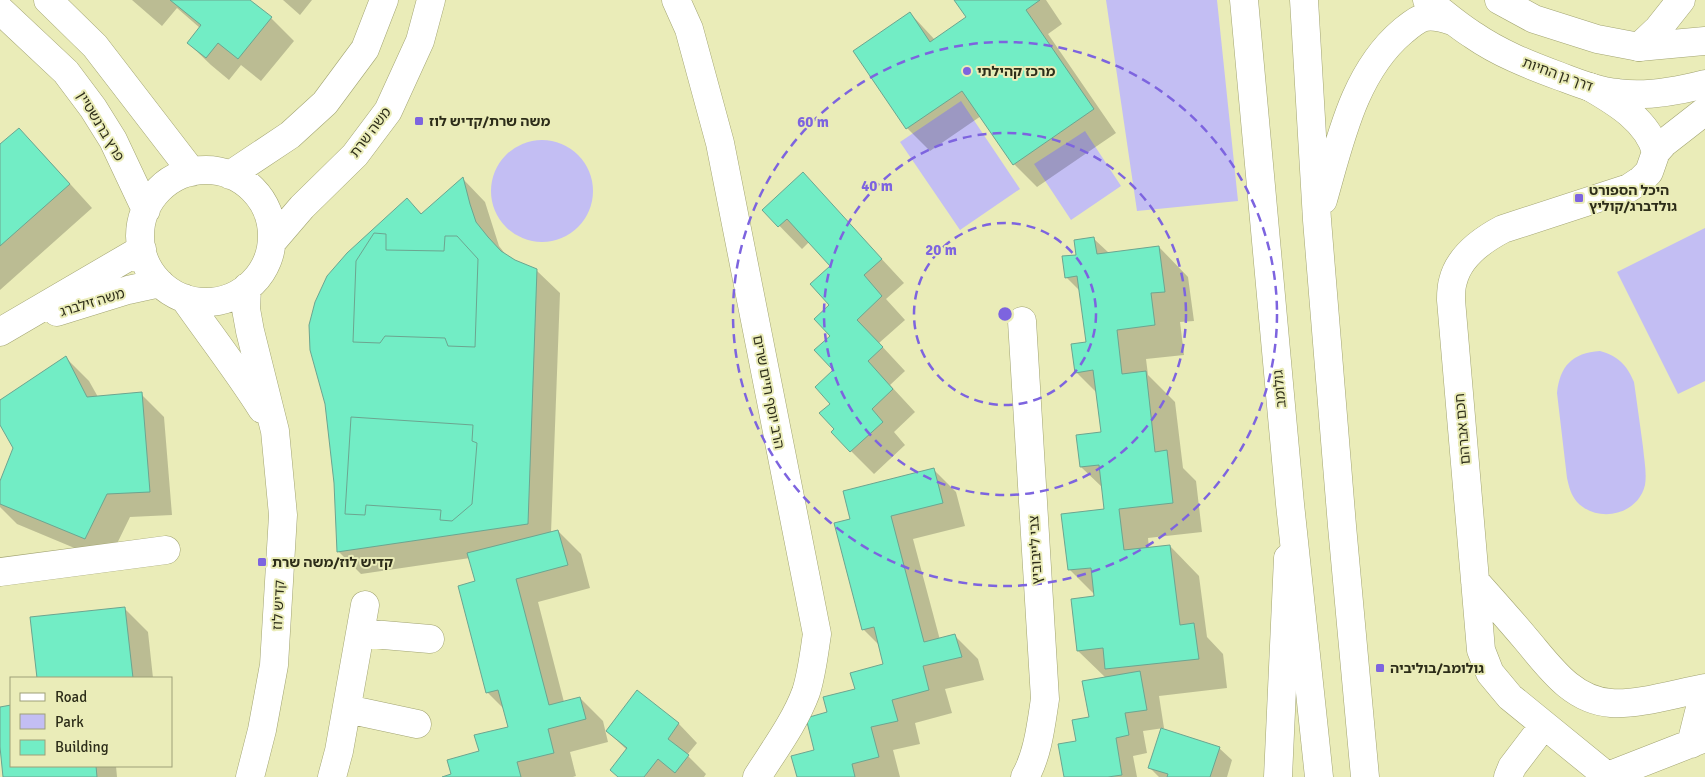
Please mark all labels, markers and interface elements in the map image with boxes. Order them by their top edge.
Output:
street label: דרך גן החיות [1520,54,1596,95]
place label: מרכז קהילתי [977,63,1055,80]
marker: מרכז קהילתי [961,65,973,77]
street label: פרץ ברנשטיין [73,88,128,164]
street label: משה שרת [346,104,395,161]
place label: משה שרת/קדיש לוז [429,113,550,130]
text: 60 m [797,113,829,131]
marker: משה שרת/קדיש לוז [413,115,425,127]
text: 40 m [861,177,893,195]
place label: היכל הספורט גולדברג/קוליץ [1589,182,1677,215]
marker: היכל הספורט גולדברג/קוליץ [1573,192,1585,204]
text: 20 m [925,241,957,259]
street label: משה זילברג [58,285,127,320]
centre of rings [996,305,1014,323]
street label: הרב יוסף חיים שרים [749,334,788,450]
street label: גולומב [1269,369,1290,409]
street label: חכם אברהם [1451,393,1474,465]
street label: צבי לייבוביץ [1025,515,1046,585]
place label: קדיש לוז/משה שרת [272,554,393,571]
marker: קדיש לוז/משה שרת [256,556,268,568]
street label: קדיש לוז [269,579,288,630]
place label: גולומב/בוליביה [1390,660,1484,677]
marker: גולומב/בוליביה [1374,662,1386,674]
legend [10,677,172,767]
text: Road [55,688,87,706]
text: Park [55,713,84,731]
text: Building [55,738,109,756]

